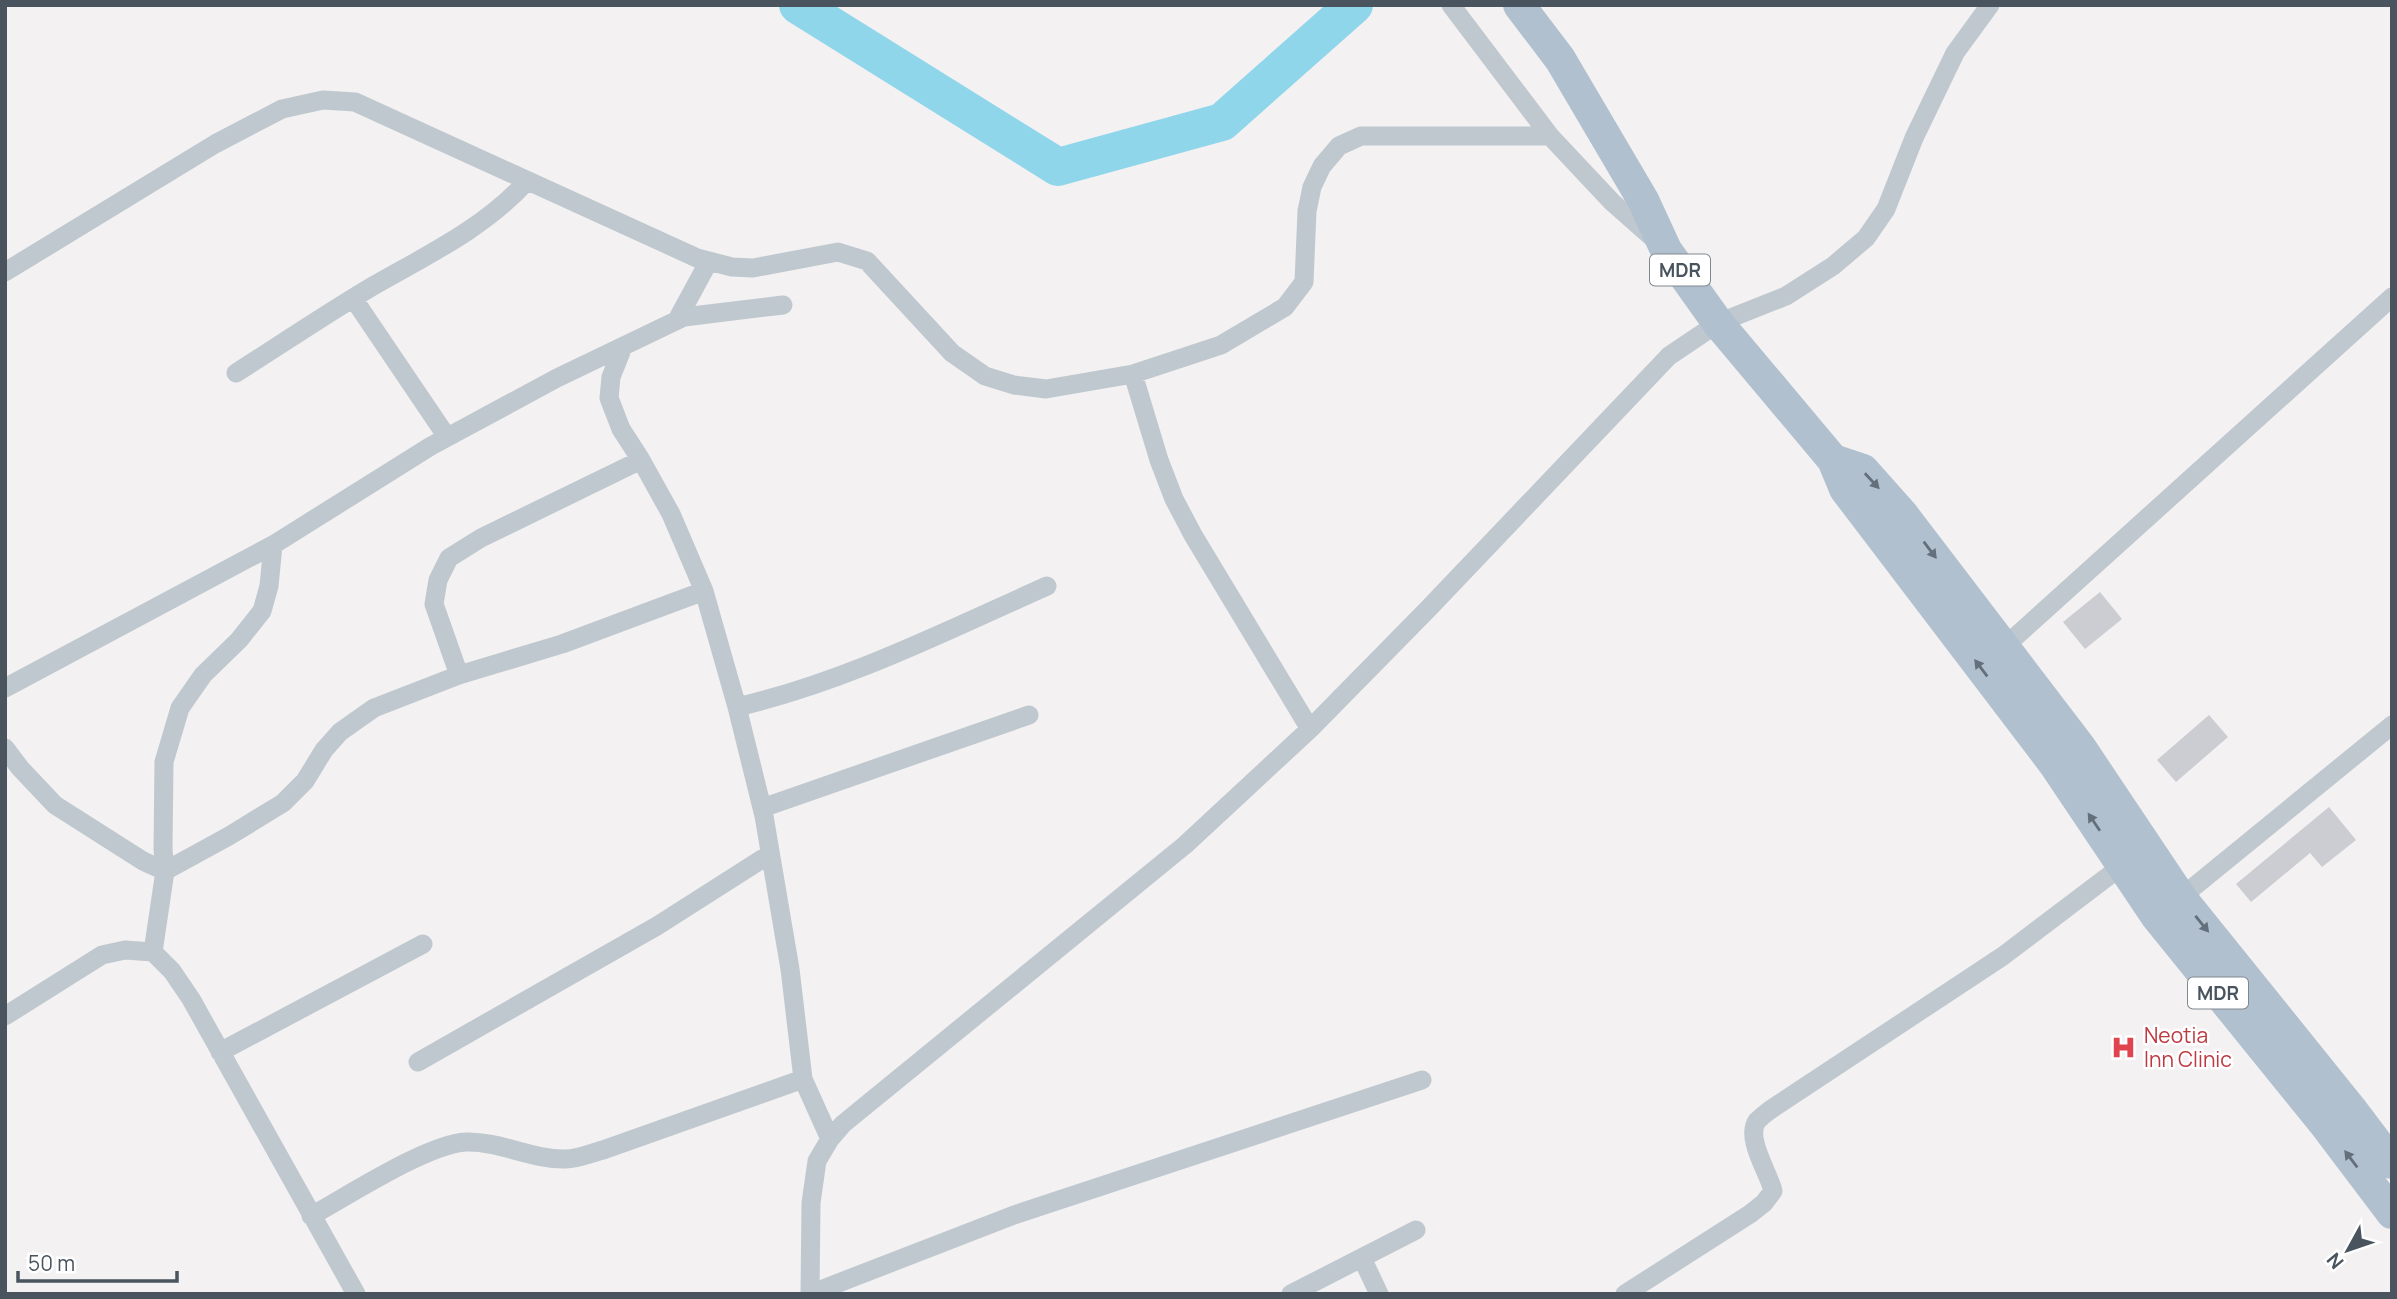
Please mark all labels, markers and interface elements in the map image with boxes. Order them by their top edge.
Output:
road number: MDR [1650,254,1710,286]
one-way arrow [1864,472,1880,489]
one-way arrow [1923,541,1937,560]
one-way arrow [1974,659,1988,677]
one-way arrow [2088,812,2101,832]
one-way arrow [2194,916,2209,933]
road number: MDR [2188,978,2248,1009]
place label: Neotia Inn Clinic [2144,1021,2232,1073]
hospital icon: Neotia Inn Clinic [2110,1034,2138,1062]
one-way arrow [2344,1150,2358,1168]
north arrow [2313,1215,2383,1285]
scale bar [18,1240,177,1284]
text: N [2321,1247,2349,1275]
text: 50 m [28,1249,75,1277]

